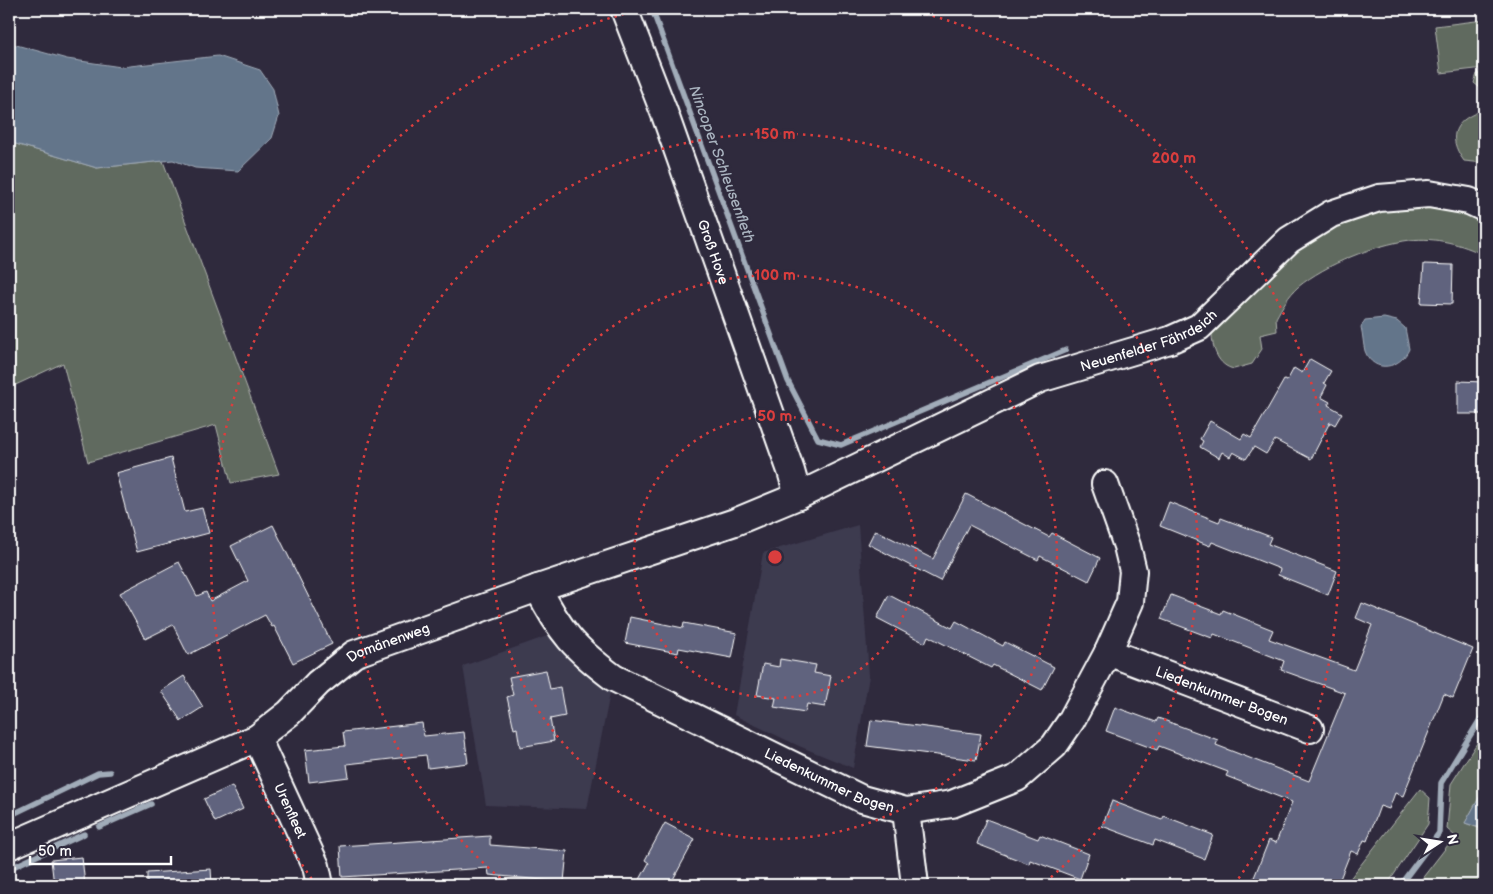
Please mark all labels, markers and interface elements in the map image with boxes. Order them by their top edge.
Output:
water label: Nincoper Schleusenfleth [684,83,759,245]
text: 150 m [754,125,796,144]
text: 200 m [1152,149,1196,168]
street label: Groß Hove [694,217,732,287]
text: 100 m [754,266,796,285]
street label: Neuenfelder Fährdeich [1078,306,1221,375]
text: 50 m [758,407,793,426]
centre of rings [766,548,784,566]
street label: Domänenweg [343,620,432,666]
street label: Liedenkummer Bogen [1153,663,1291,729]
street label: Liedenkummer Bogen [761,745,896,816]
street label: Urenfleet [270,781,310,842]
north arrow [1416,816,1466,866]
text: N [1443,832,1462,846]
scale bar [30,834,171,866]
text: 50 m [38,842,72,861]

